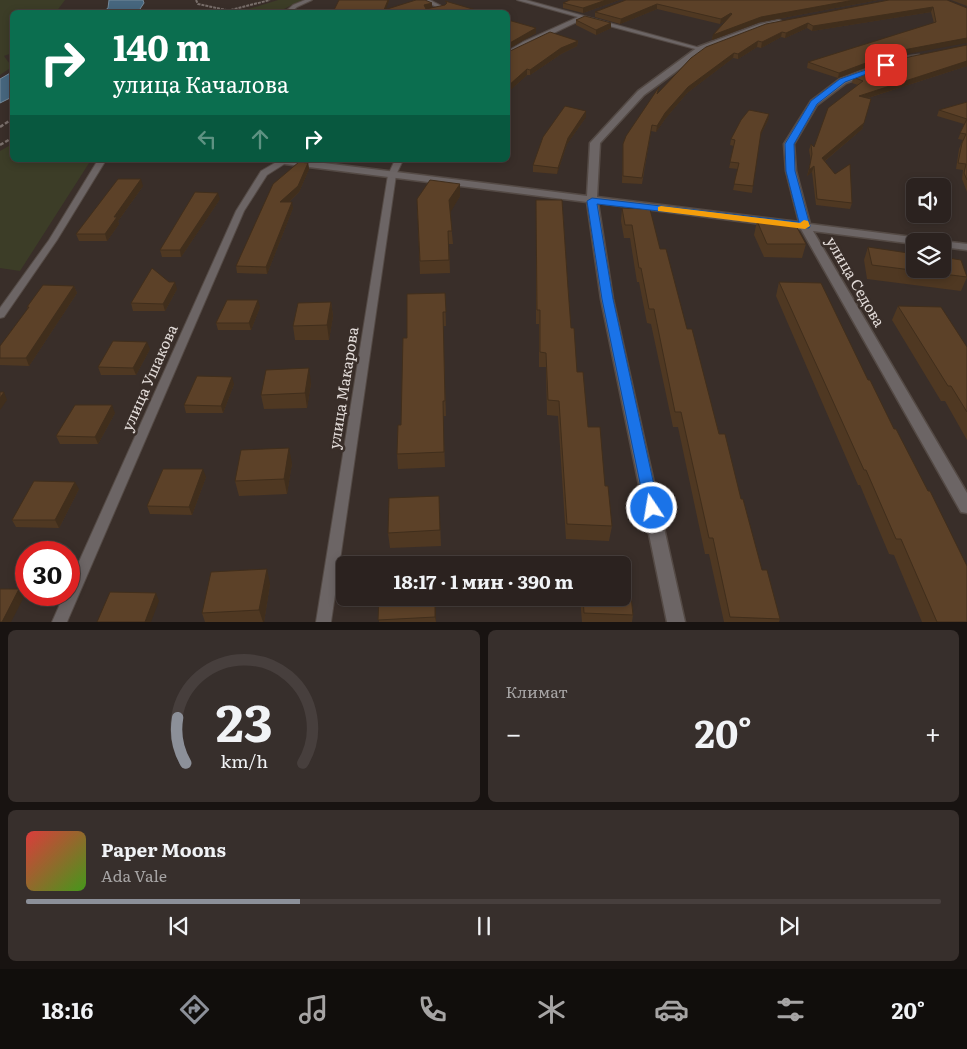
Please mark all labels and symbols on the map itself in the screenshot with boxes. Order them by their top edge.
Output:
pin [865,44,907,86]
street label: улица Седова [821,232,892,332]
street label: улица Ушакова [115,319,183,435]
street label: улица Макарова [321,324,364,451]
position arrow [625,481,677,533]
speed limit sign: 30 [15,541,80,606]

